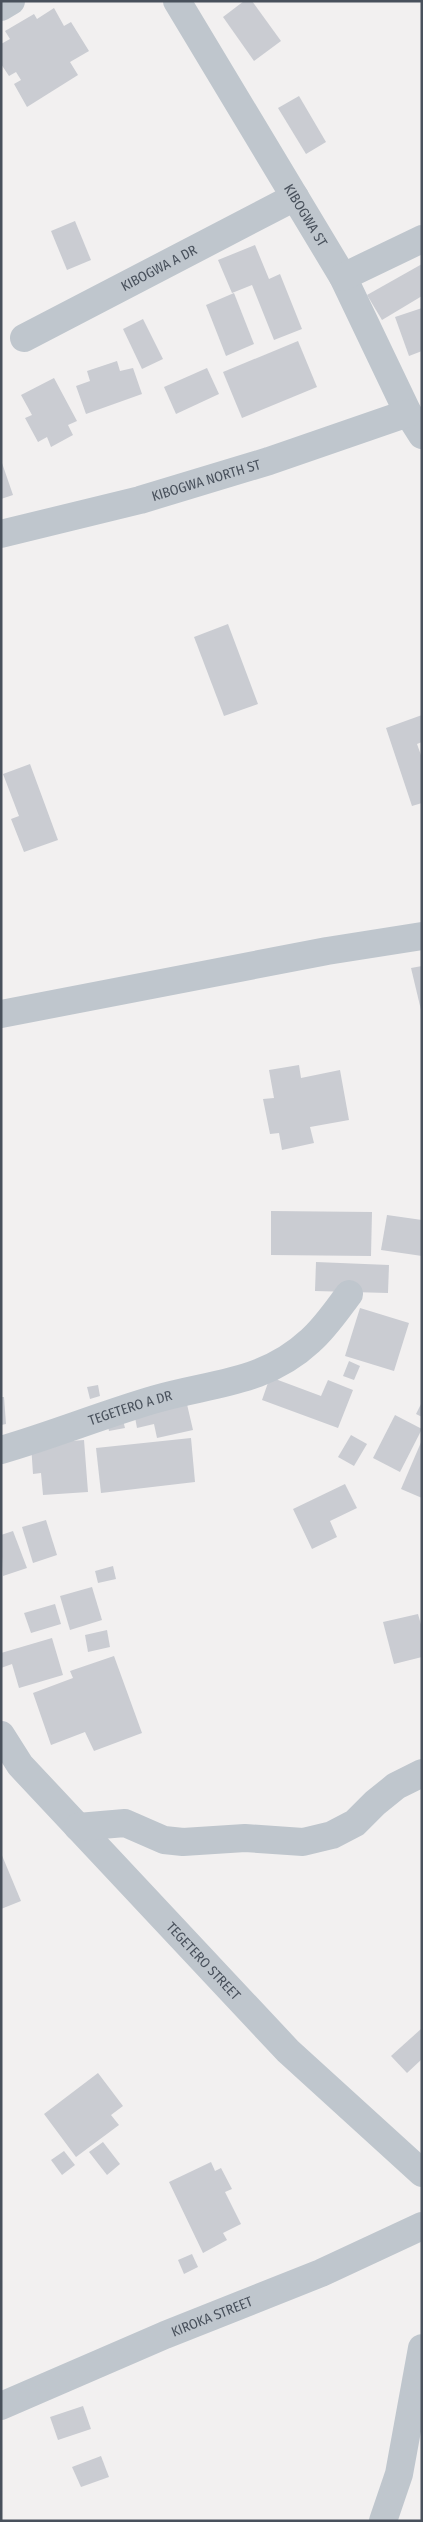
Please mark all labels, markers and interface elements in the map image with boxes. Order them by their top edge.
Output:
street label: KIBOGWA ST [280,181,331,250]
street label: KIBOGWA A DR [118,241,200,295]
street label: KIBOGWA NORTH ST [150,456,263,505]
street label: TEGETERO A DR [86,1387,174,1429]
street label: TEGETERO STREET [163,1919,244,2004]
street label: KIROKA STREET [169,2293,255,2341]

